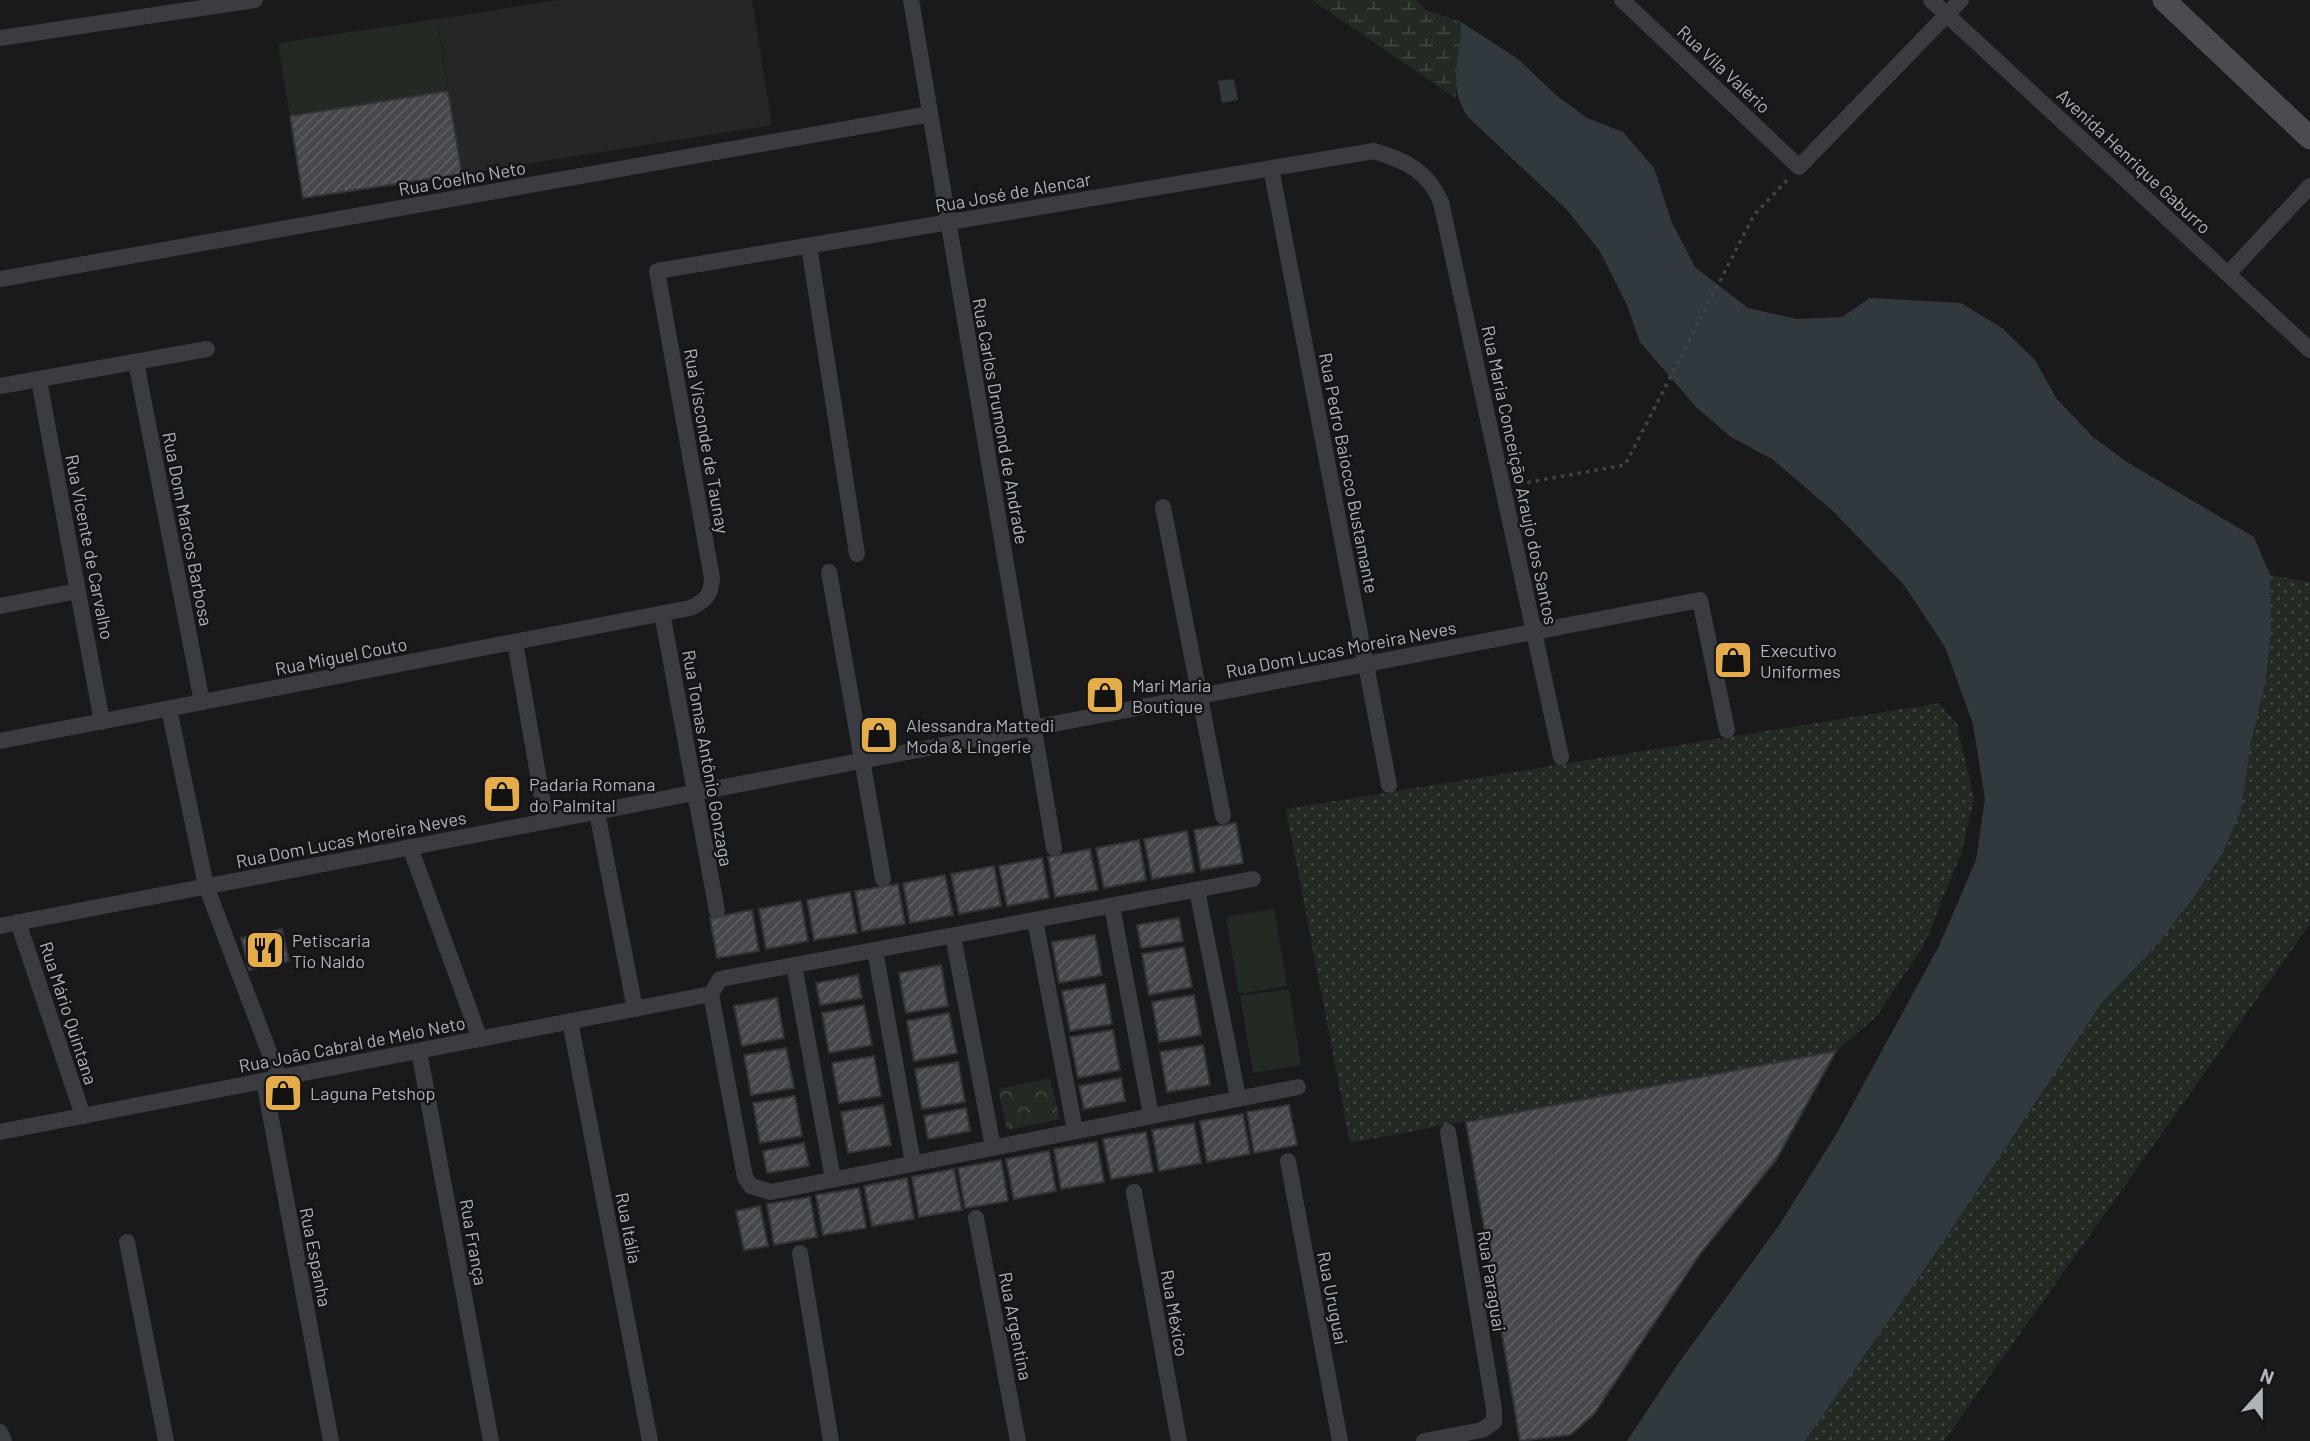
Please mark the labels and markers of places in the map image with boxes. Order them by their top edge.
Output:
shop icon: Executivo Uniformes [1712,639,1754,681]
place label: Executivo Uniformes [1760,639,1841,682]
shop icon: Mari Maria Boutique [1084,674,1126,716]
place label: Mari Maria Boutique [1132,674,1211,717]
shop icon: Alessandra Mattedi Moda & Lingerie [858,714,900,756]
place label: Alessandra Mattedi Moda & Lingerie [906,714,1054,757]
shop icon: Padaria Romana do Palmital [481,773,523,815]
place label: Padaria Romana do Palmital [529,773,656,816]
restaurant icon: Petiscaria Tio Naldo [244,929,286,971]
place label: Petiscaria Tio Naldo [292,929,371,972]
shop icon: Laguna Petshop [262,1072,304,1114]
place label: Laguna Petshop [310,1082,436,1104]

